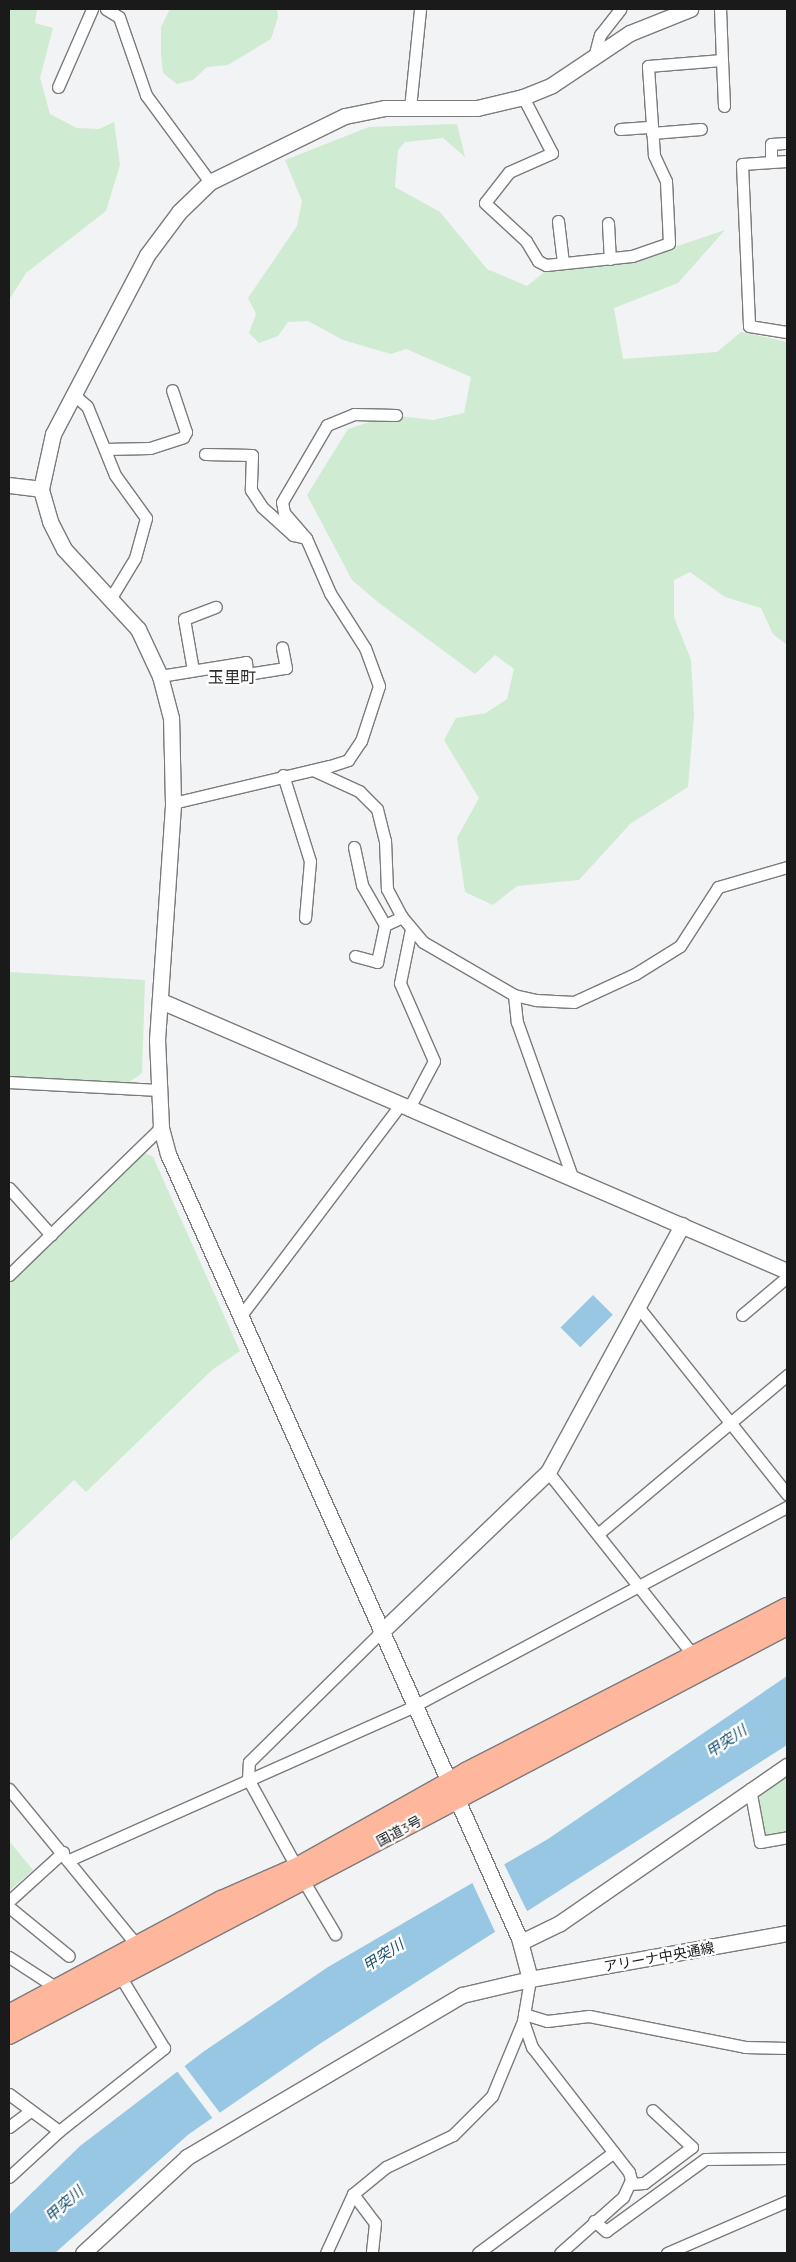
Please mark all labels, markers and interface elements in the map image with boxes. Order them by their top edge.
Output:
district label: 玉里町 [208,667,256,687]
water label: 甲突川 [702,1721,750,1761]
street label: 国道3号 [373,1812,425,1850]
water label: 甲突川 [359,1935,407,1975]
street label: アリーナ中央通線 [602,1939,716,1975]
water label: 甲突川 [41,2182,87,2226]

